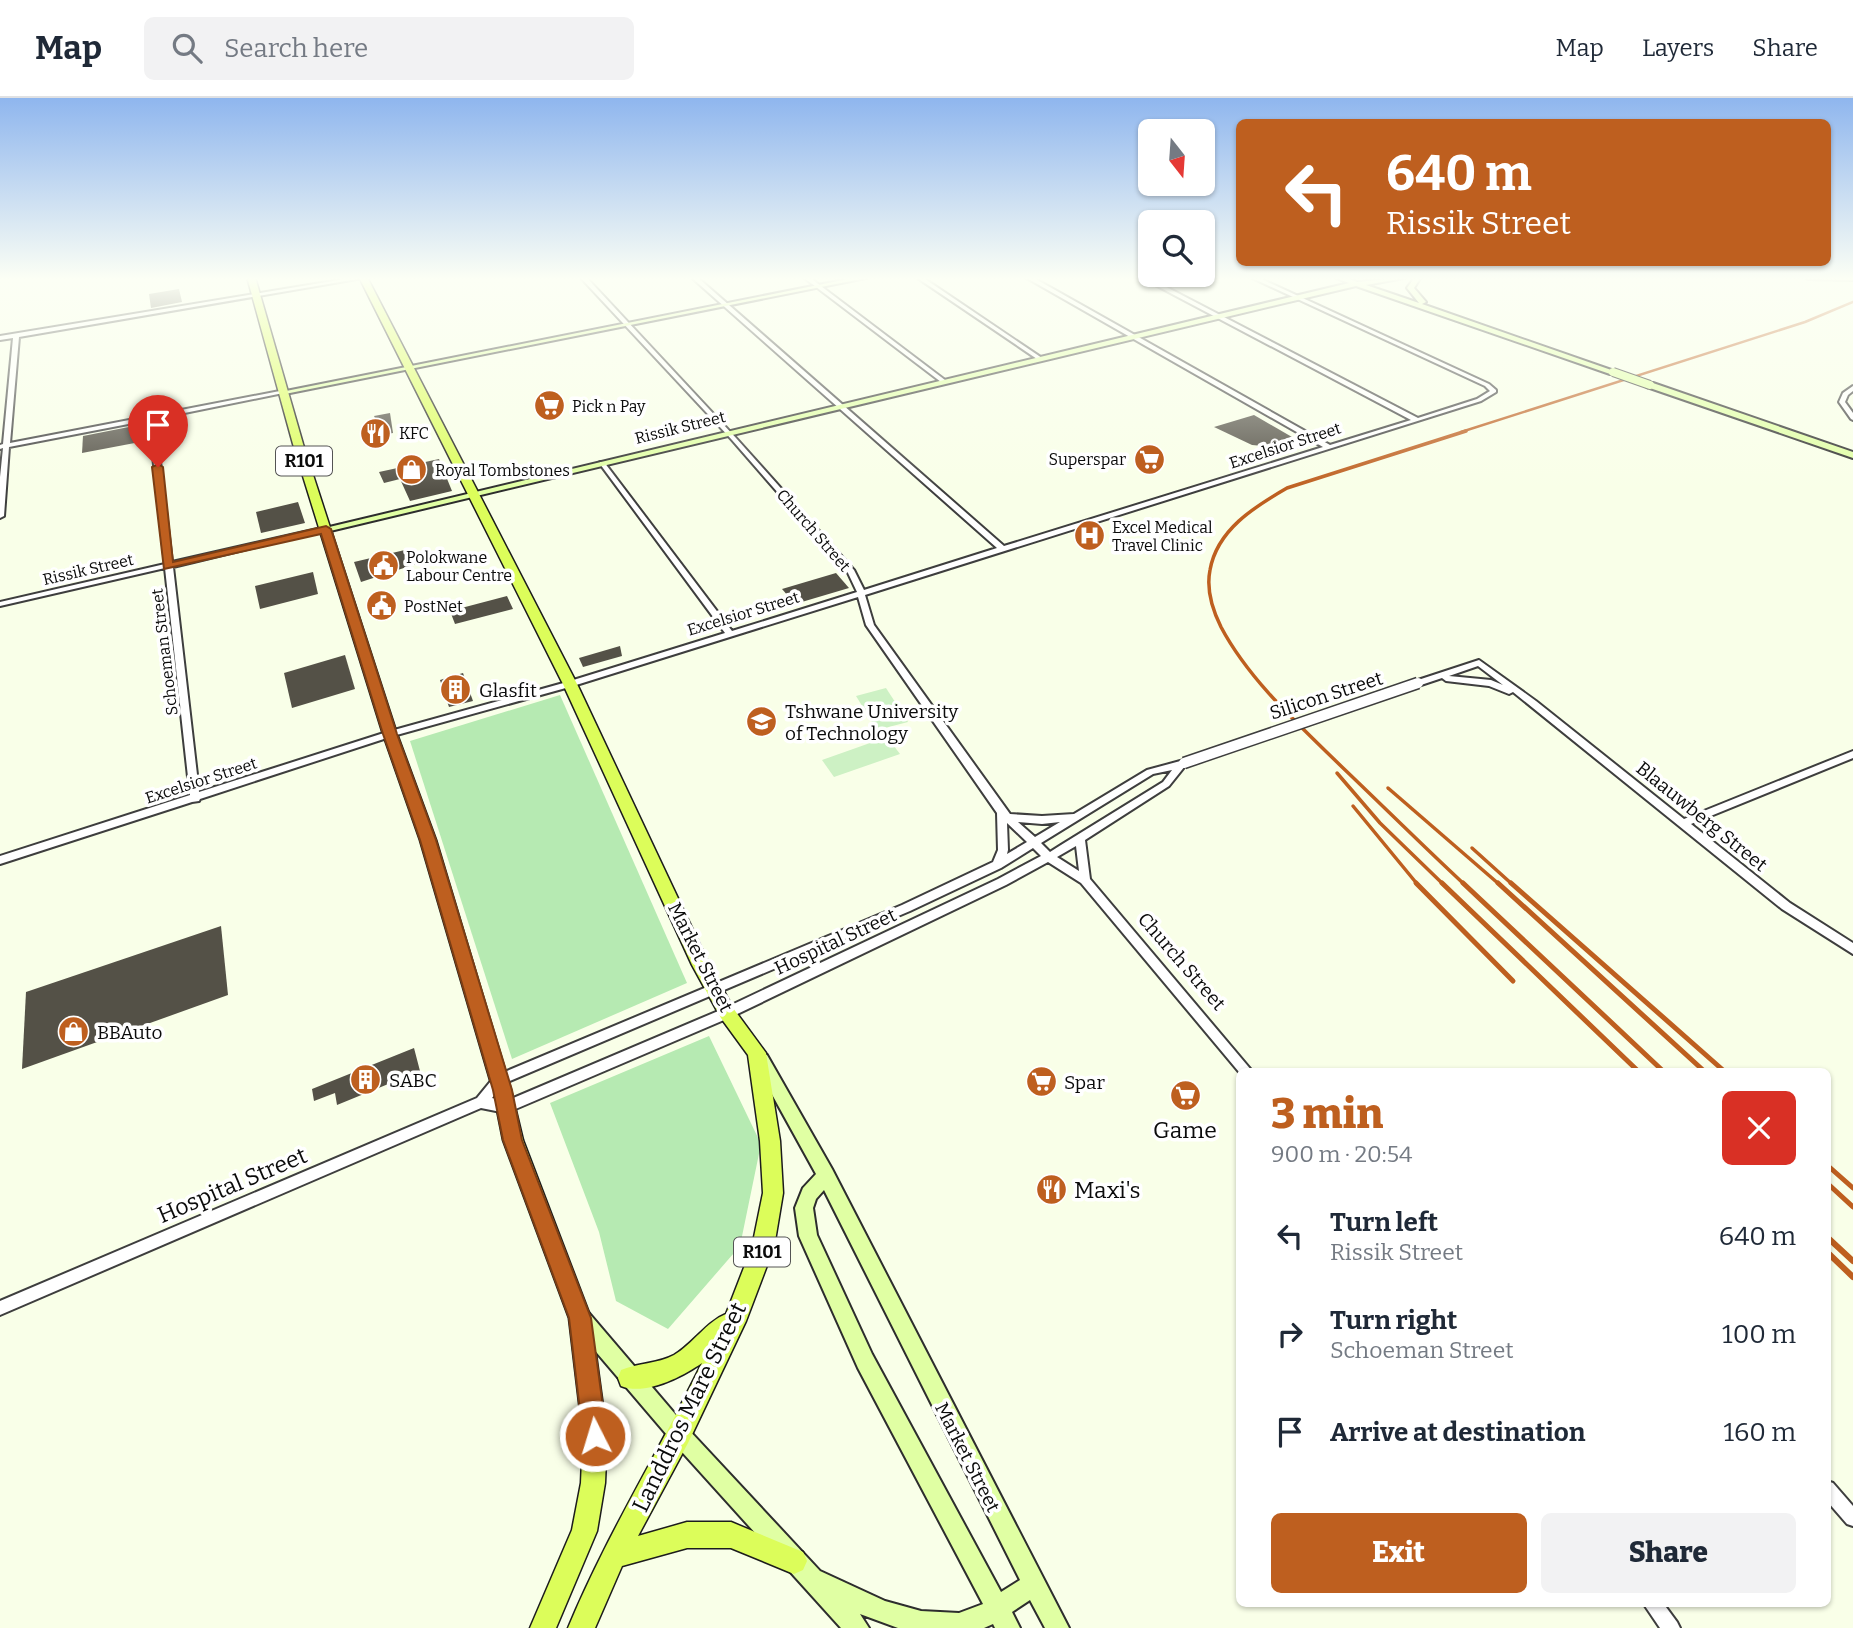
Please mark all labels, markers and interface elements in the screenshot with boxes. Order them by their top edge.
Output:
search box [144,17,634,80]
text: Map [35,28,102,68]
icon: search [168,29,206,67]
text: Search here [224,33,368,64]
text: Map [1556,34,1604,62]
text: Layers [1642,34,1714,62]
text: Share [1752,34,1818,62]
north arrow [1138,119,1214,196]
map controls [1138,119,1215,287]
text: 640 m [1386,144,1532,203]
icon: left [1271,147,1362,238]
text: Rissik Street [1386,204,1571,242]
button: search [1138,210,1215,287]
supermarket icon: Pick n Pay [532,389,566,423]
pin [128,395,188,467]
place label: Pick n Pay [572,397,646,416]
icon: arrive [139,406,177,444]
street label: Rissik Street [633,407,728,448]
restaurant icon: KFC [359,416,393,450]
street label: Excelsior Street [1227,418,1344,472]
place label: KFC [399,424,429,443]
supermarket icon: Superspar [1132,442,1166,476]
road number: R101 [276,446,332,475]
place label: Superspar [1049,450,1126,469]
shop icon: Royal Tombstones [395,453,429,487]
place label: Royal Tombstones [435,461,570,480]
street label: Church Street [773,485,855,575]
place label: Excel Medical Travel Clinic [1112,518,1213,555]
hospital icon: Excel Medical Travel Clinic [1072,519,1106,553]
place label: Polokwane Labour Centre [406,548,512,585]
public building icon: Polokwane Labour Centre [366,549,400,583]
street label: Rissik Street [41,550,136,589]
street label: Schoeman Street [147,587,182,716]
street label: Excelsior Street [685,587,802,640]
public building icon: PostNet [364,589,398,623]
place label: PostNet [404,597,463,616]
street label: Silicon Street [1267,666,1386,725]
building icon: Glasfit [439,673,473,707]
place label: Glasfit [479,679,537,702]
place label: Tshwane University of Technology [785,700,959,745]
school or university icon: Tshwane University of Technology [745,705,779,739]
street label: Excelsior Street [143,753,260,807]
street label: Blaauwberg Street [1631,756,1772,876]
street label: Market Street [663,899,738,1016]
street label: Hospital Street [771,903,900,980]
street label: Church Street [1133,908,1230,1015]
shop icon: BBAuto [57,1015,91,1049]
place label: BBAuto [97,1021,162,1044]
building icon: SABC [349,1063,383,1097]
supermarket icon: Spar [1024,1065,1058,1099]
place label: SABC [389,1069,437,1092]
place label: Spar [1064,1071,1106,1094]
supermarket icon: Game [1168,1079,1202,1113]
text: 3 min [1271,1089,1384,1139]
button: close [1722,1091,1796,1165]
place label: Game [1153,1116,1217,1144]
text: 900 m · 20:54 [1271,1140,1412,1168]
street label: Hospital Street [153,1141,311,1229]
restaurant icon: Maxi's [1034,1173,1068,1207]
place label: Maxi's [1074,1176,1141,1204]
text: Turn left [1330,1207,1438,1238]
icon: left [1271,1217,1309,1255]
text: 640 m [1719,1221,1796,1252]
road number: R101 [734,1238,790,1266]
text: Rissik Street [1330,1238,1463,1266]
street label: Landdros Mare Street [626,1298,752,1516]
text: Turn right [1330,1305,1457,1336]
icon: right [1271,1315,1309,1353]
text: 100 m [1722,1319,1796,1350]
text: Schoeman Street [1330,1336,1514,1364]
position arrow [558,1399,632,1473]
street label: Market Street [930,1399,1005,1516]
icon: arrive [1271,1413,1309,1451]
text: Arrive at destination [1330,1417,1585,1448]
text: 160 m [1724,1417,1796,1448]
button: Exit [1271,1513,1527,1593]
button: Share [1541,1513,1796,1593]

